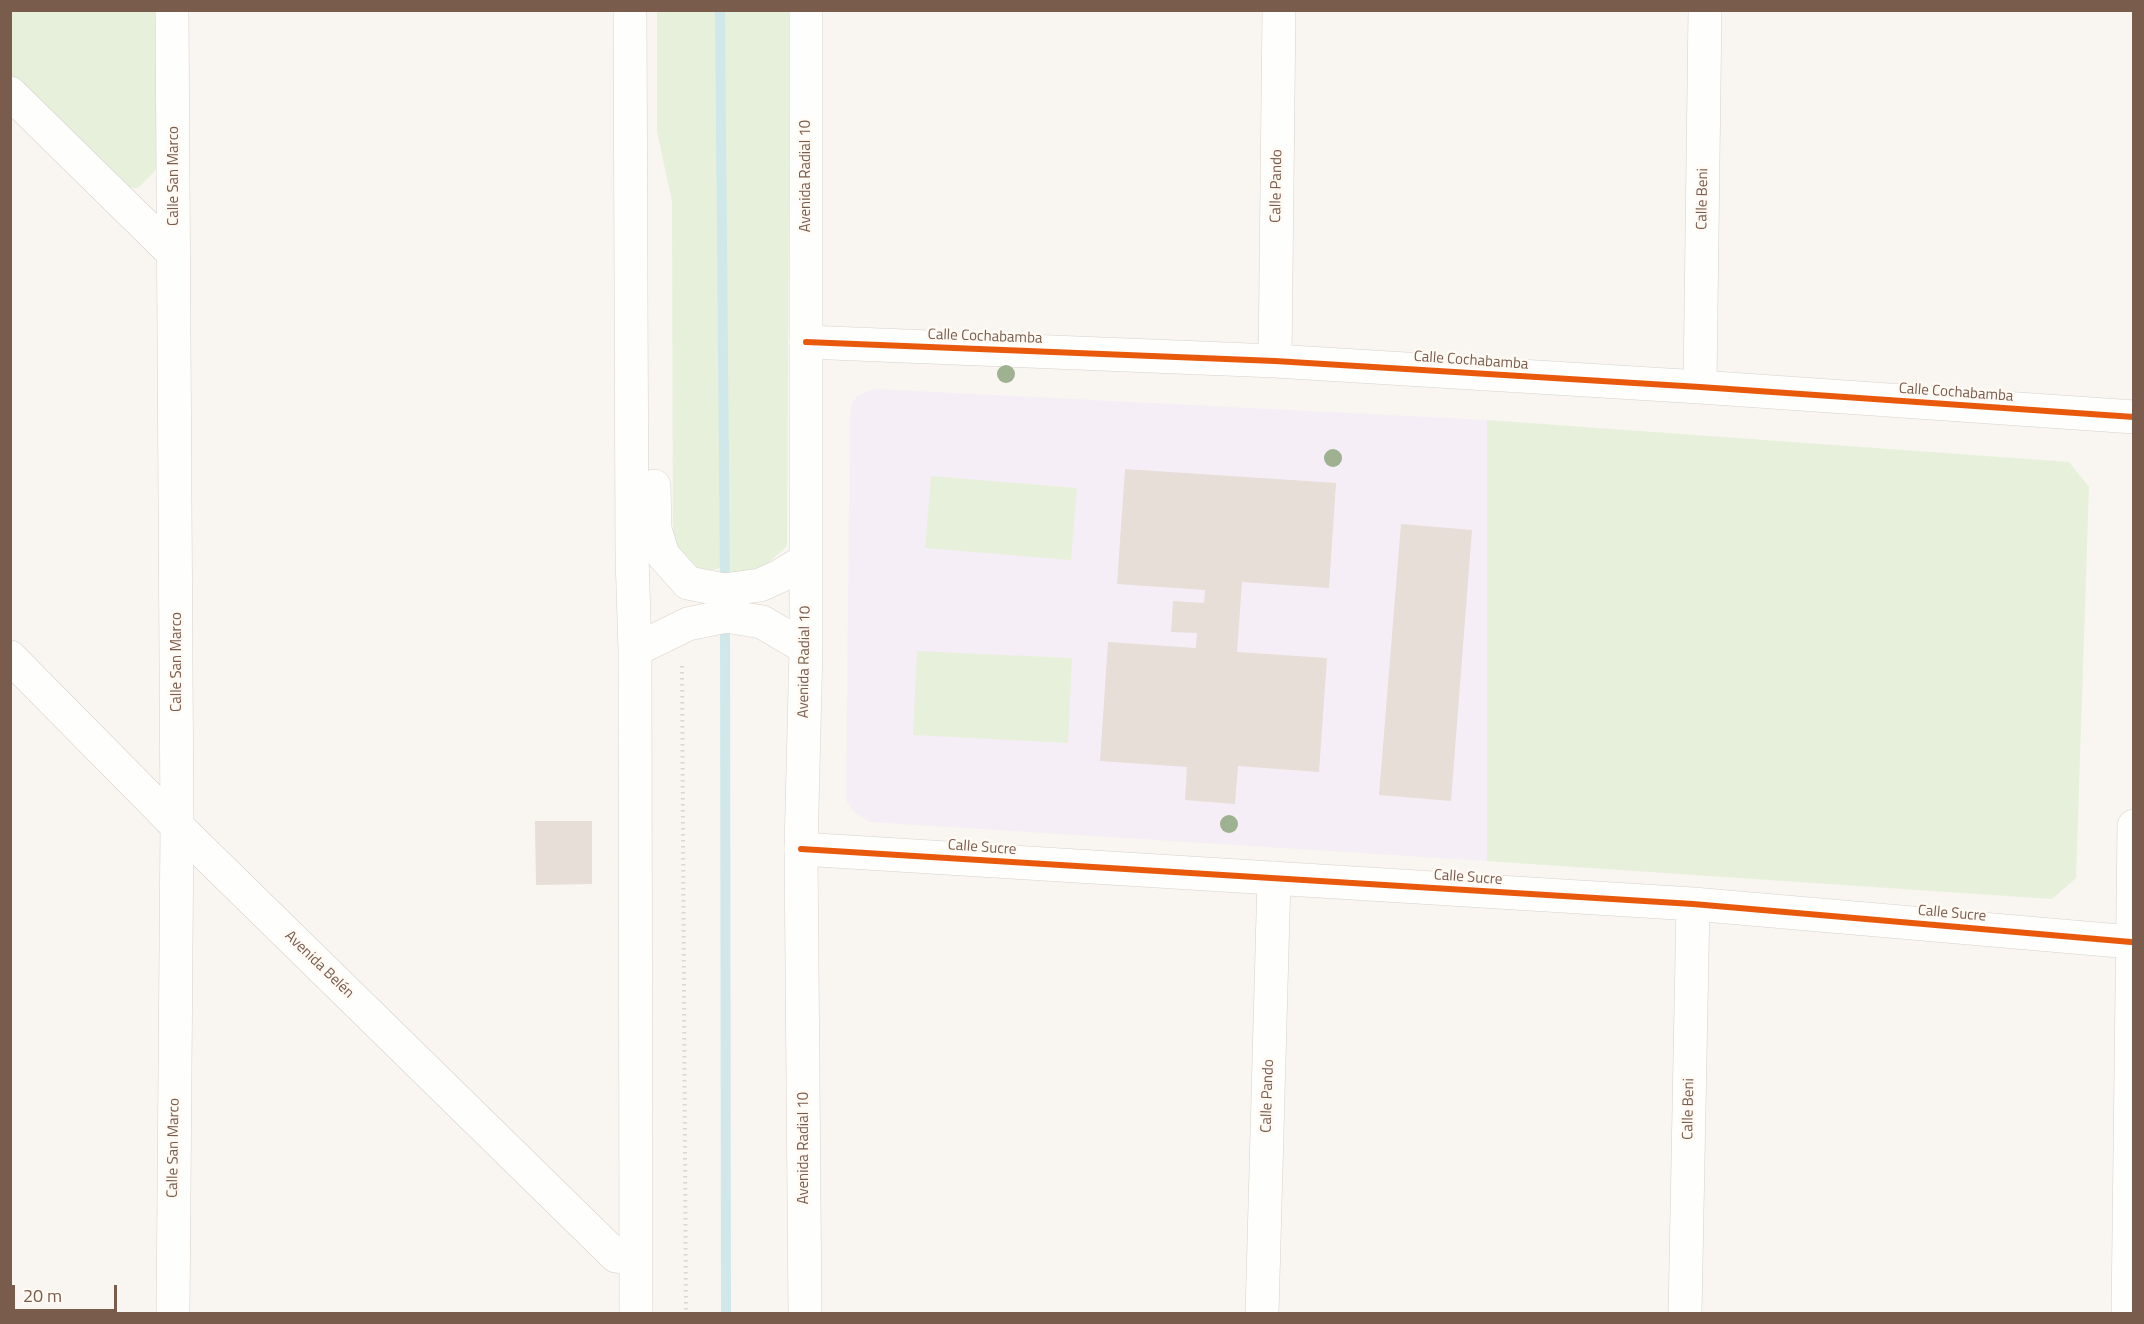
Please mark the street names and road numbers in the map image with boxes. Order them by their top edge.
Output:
street label: Avenida Radial 10 [797,120,815,232]
street label: Calle San Marco [165,126,183,226]
street label: Calle Pando [1267,149,1287,223]
street label: Calle Beni [1693,168,1713,230]
street label: Calle Cochabamba [927,326,1043,348]
street label: Calle Cochabamba [1413,348,1529,374]
street label: Calle Cochabamba [1898,380,2014,406]
street label: Avenida Radial 10 [795,606,815,718]
street label: Calle San Marco [168,612,186,712]
street label: Calle Sucre [947,837,1017,859]
street label: Calle Sucre [1433,867,1503,889]
street label: Calle Sucre [1917,902,1987,926]
street label: Avenida Belén [281,928,357,1002]
street label: Calle Pando [1258,1059,1278,1133]
street label: Calle Beni [1679,1078,1699,1140]
street label: Avenida Radial 10 [795,1092,813,1204]
street label: Calle San Marco [164,1098,184,1198]

